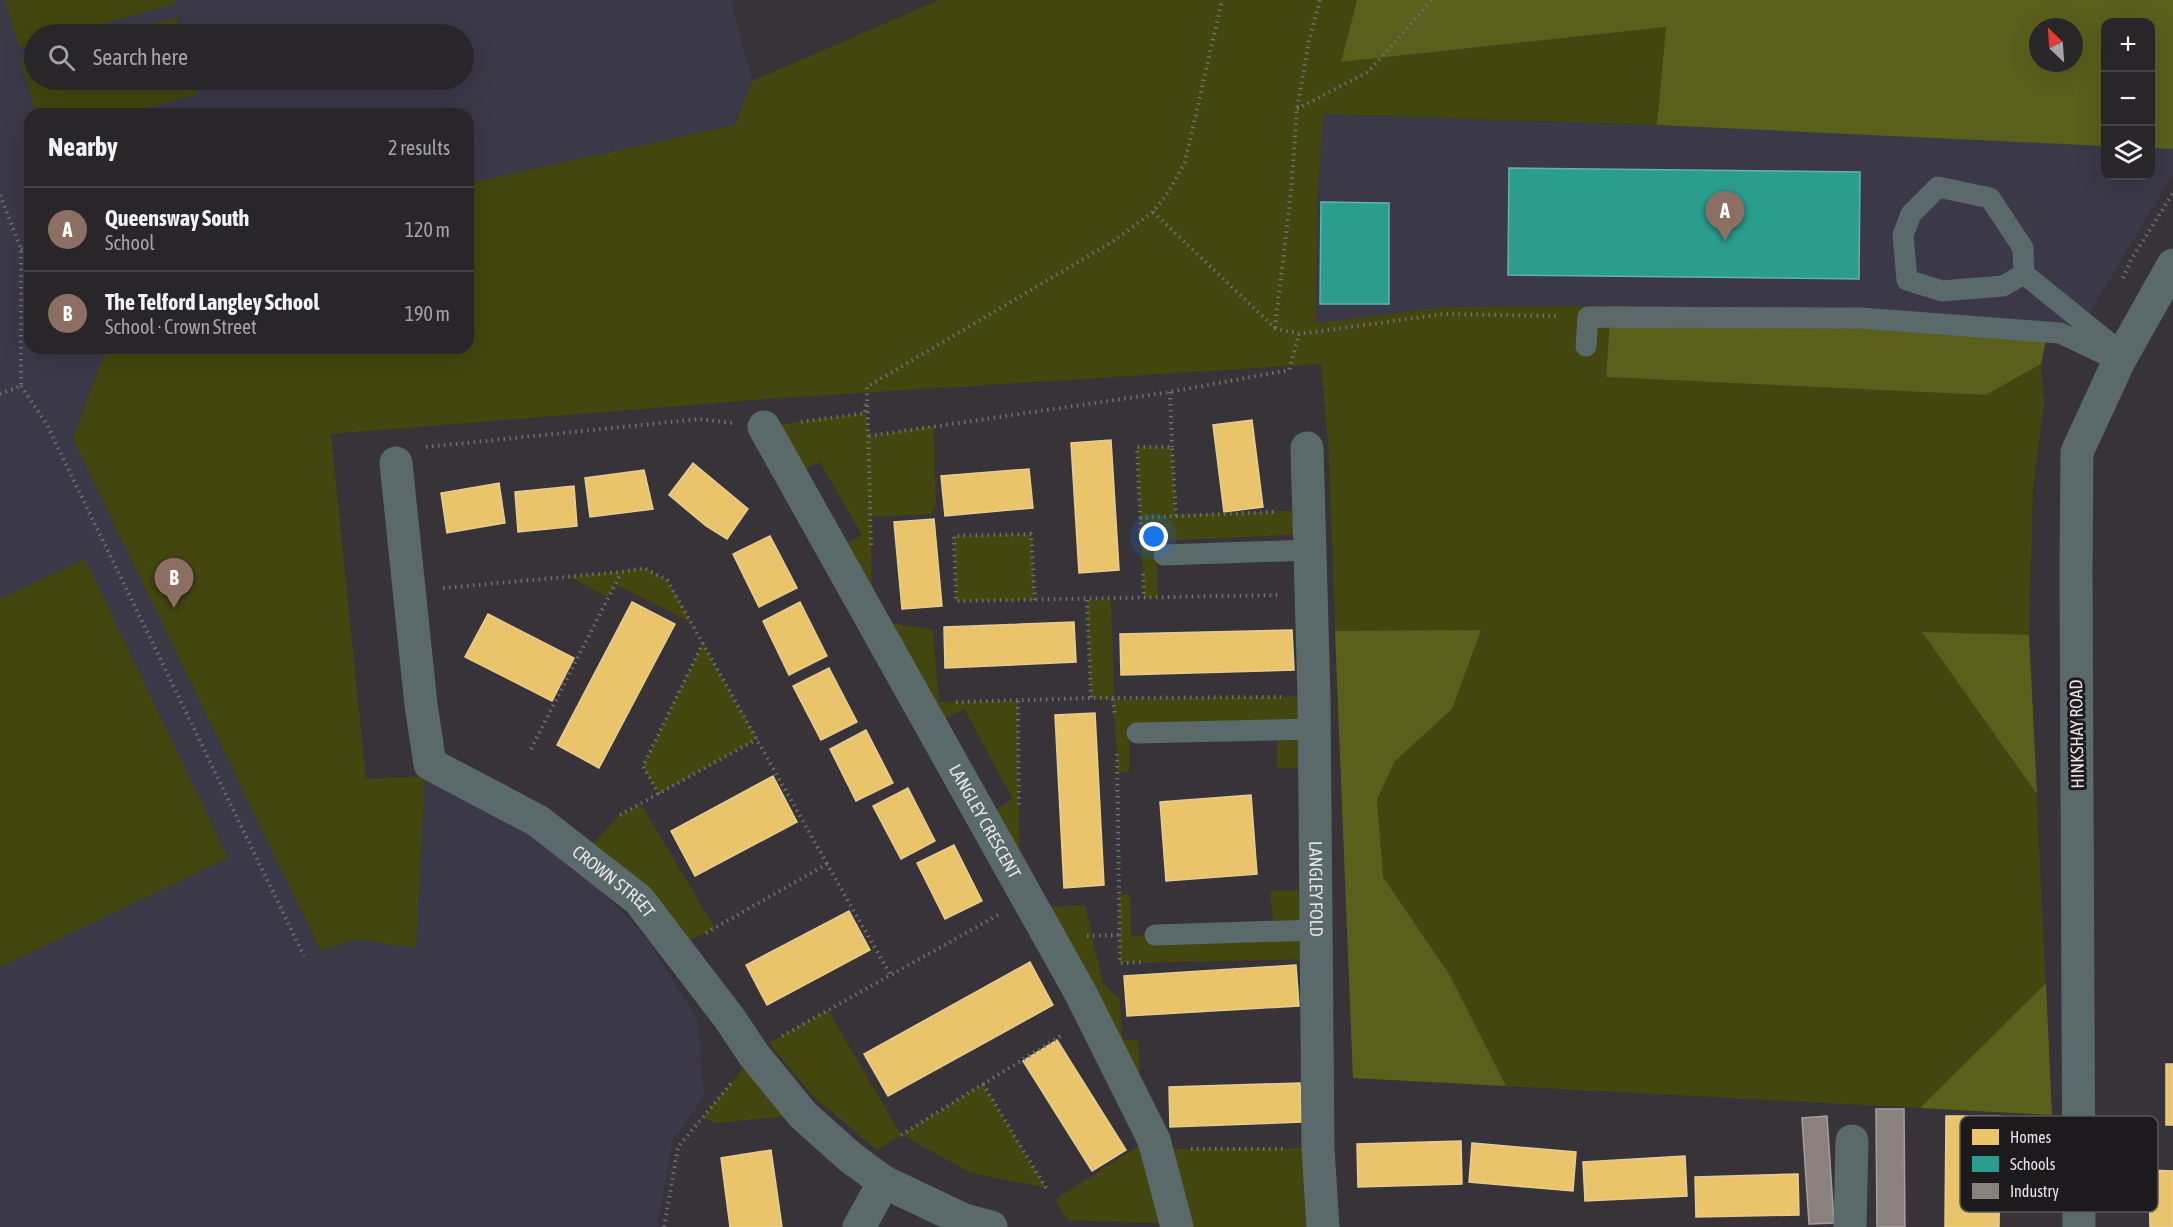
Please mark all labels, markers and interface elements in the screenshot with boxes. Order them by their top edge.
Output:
north arrow [2029,18,2083,72]
map controls [2101,18,2155,180]
button: + [2101,18,2155,72]
search box [24,24,474,90]
icon: search [45,41,78,74]
text: Search here [93,44,188,70]
button: − [2101,72,2155,126]
button: layers [2101,126,2155,180]
text: Nearby [48,132,118,162]
text: 2 results [388,136,450,159]
pin: A [1706,192,1744,241]
text: Queensway South [105,205,249,231]
text: A [63,218,72,241]
text: 120 m [405,218,450,241]
text: School [105,231,155,254]
text: The Telford Langley School [105,289,319,315]
text: B [63,302,72,325]
text: 190 m [405,302,450,325]
text: School · Crown Street [105,315,257,338]
your location [1139,522,1168,551]
pin: B [154,558,194,608]
street label: HINKSHAY ROAD [2065,679,2088,789]
street label: LANGLEY CRESCENT [945,760,1025,882]
street label: CROWN STREET [568,841,659,921]
street label: LANGLEY FOLD [1305,841,1327,937]
legend [1960,1116,2158,1212]
text: Homes [2010,1128,2052,1146]
text: Schools [2010,1155,2056,1173]
text: Industry [2010,1182,2059,1201]

